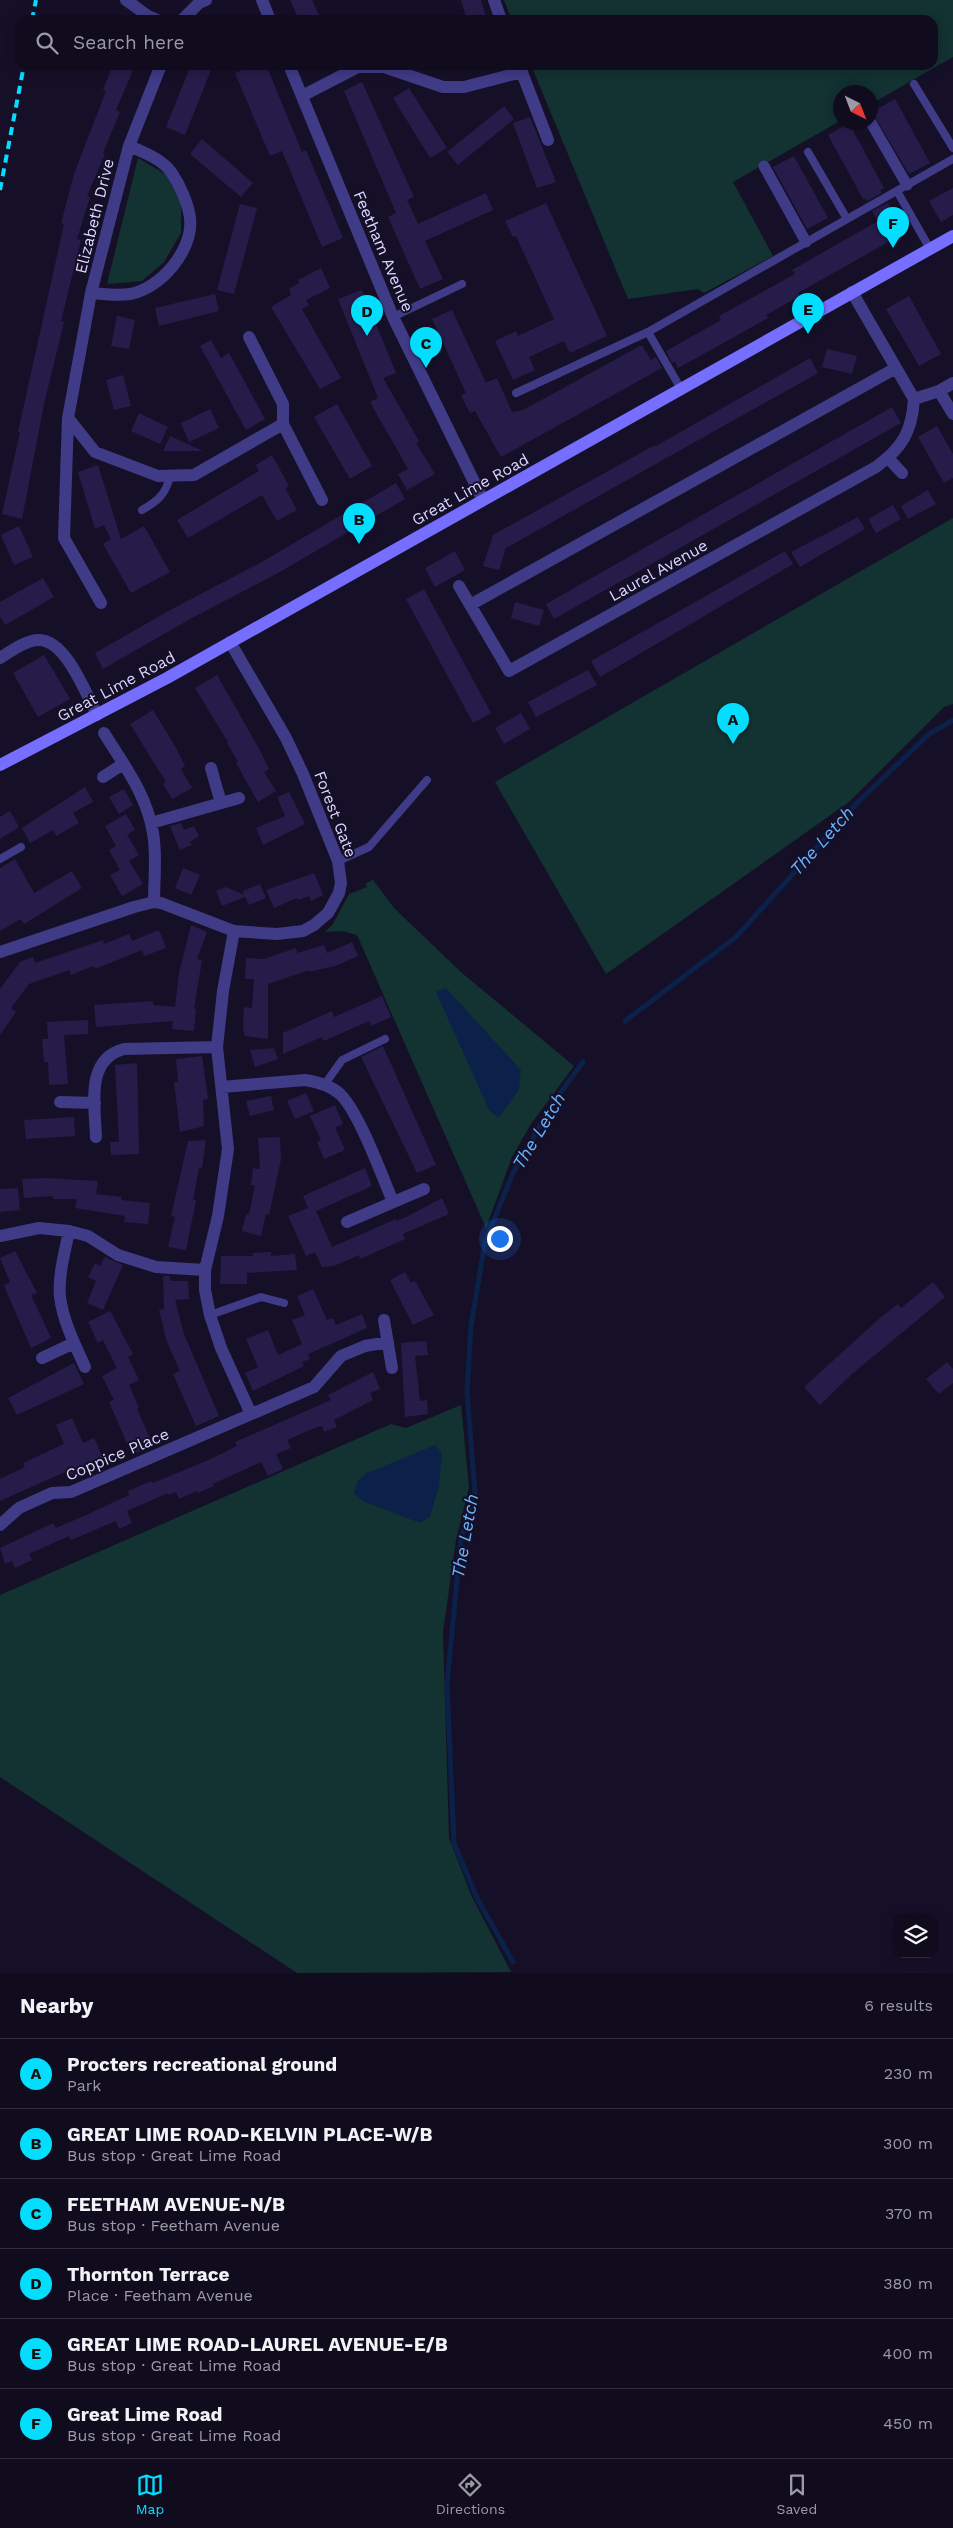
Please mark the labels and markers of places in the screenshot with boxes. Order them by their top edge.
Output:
pin: F [877,207,909,248]
pin: E [792,293,824,334]
pin: D [351,295,383,336]
pin: C [410,327,442,368]
pin: B [343,503,375,544]
pin: A [717,703,749,744]

